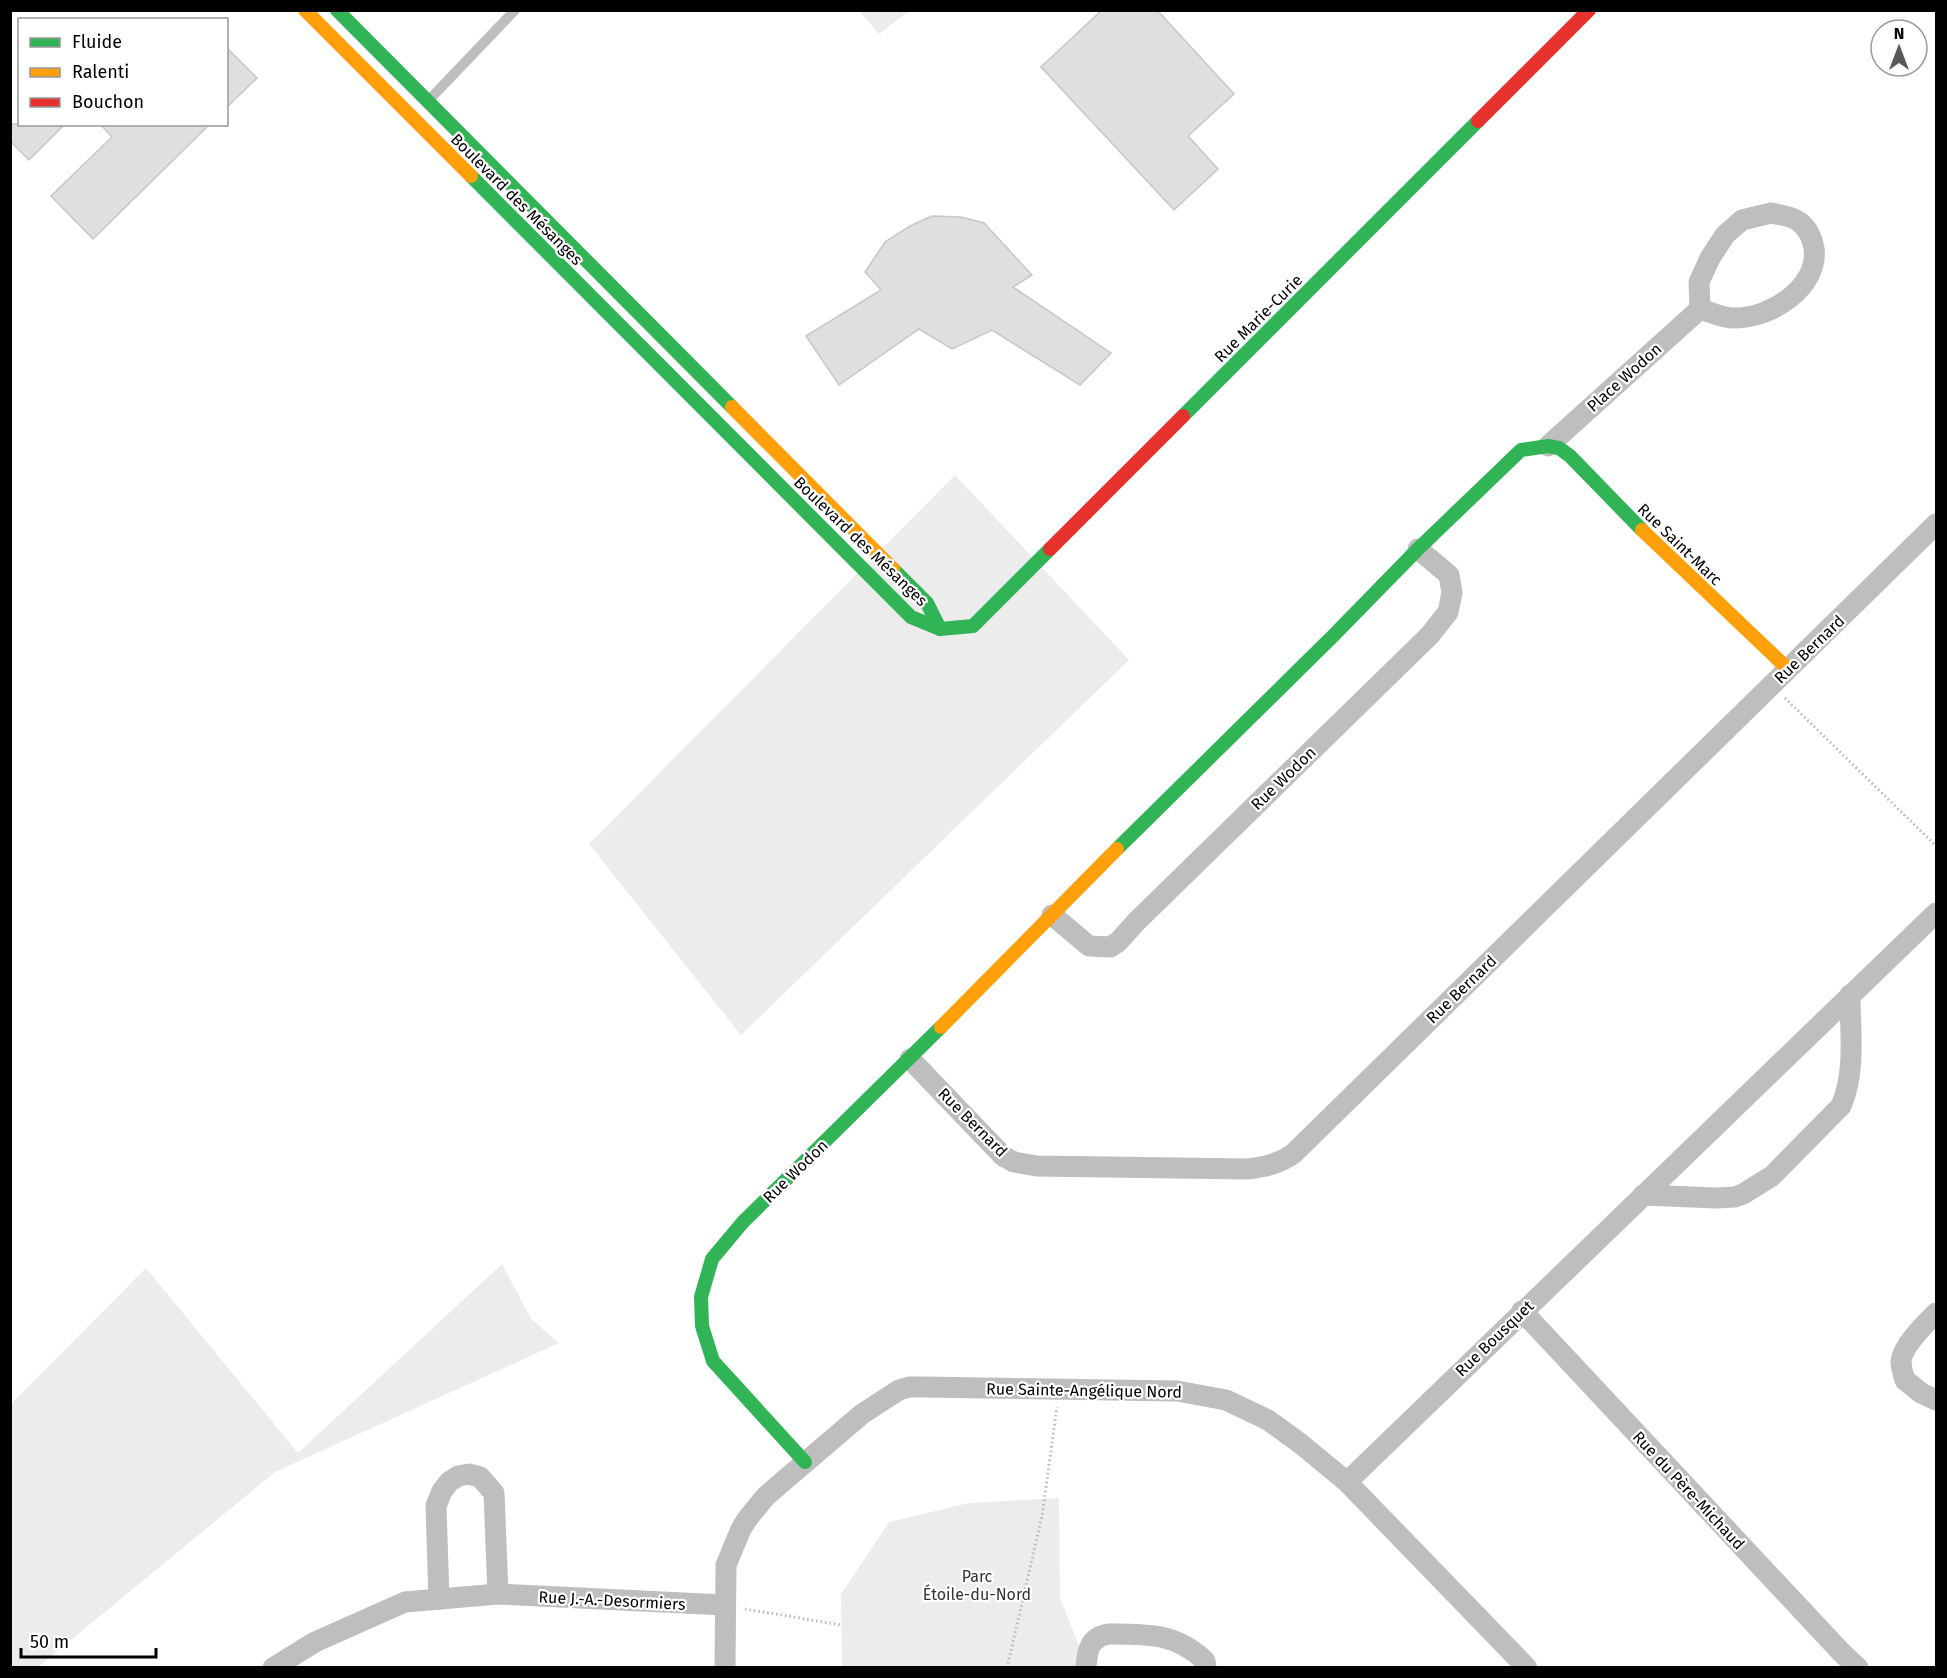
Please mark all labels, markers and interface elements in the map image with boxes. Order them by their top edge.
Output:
legend [18,18,228,126]
north arrow [1869,18,1929,78]
text: N [1894,24,1904,43]
text: Fluide [72,31,122,53]
text: Ralenti [72,61,129,83]
text: Bouchon [72,91,144,113]
street label: Boulevard des Mésanges [447,130,586,269]
street label: Rue Marie-Curie [1210,270,1306,366]
street label: Place Wodon [1583,339,1665,416]
street label: Boulevard des Mésanges [790,473,931,610]
street label: Rue Saint-Marc [1634,500,1726,589]
street label: Rue Bernard [1770,611,1848,687]
street label: Rue Wodon [1247,743,1320,814]
street label: Rue Bernard [1422,951,1500,1027]
street label: Rue Bernard [934,1084,1011,1161]
street label: Rue Wodon [759,1136,832,1207]
street label: Rue Bousquet [1451,1296,1537,1380]
street label: Rue Sainte-Angélique Nord [986,1379,1182,1402]
street label: Rue du Père-Michaud [1629,1427,1748,1554]
park label: Parc Étoile-du-Nord [923,1567,1031,1604]
street label: Rue J.-A.-Desormiers [538,1587,686,1614]
scale bar [21,1621,156,1659]
text: 50 m [30,1631,69,1653]

